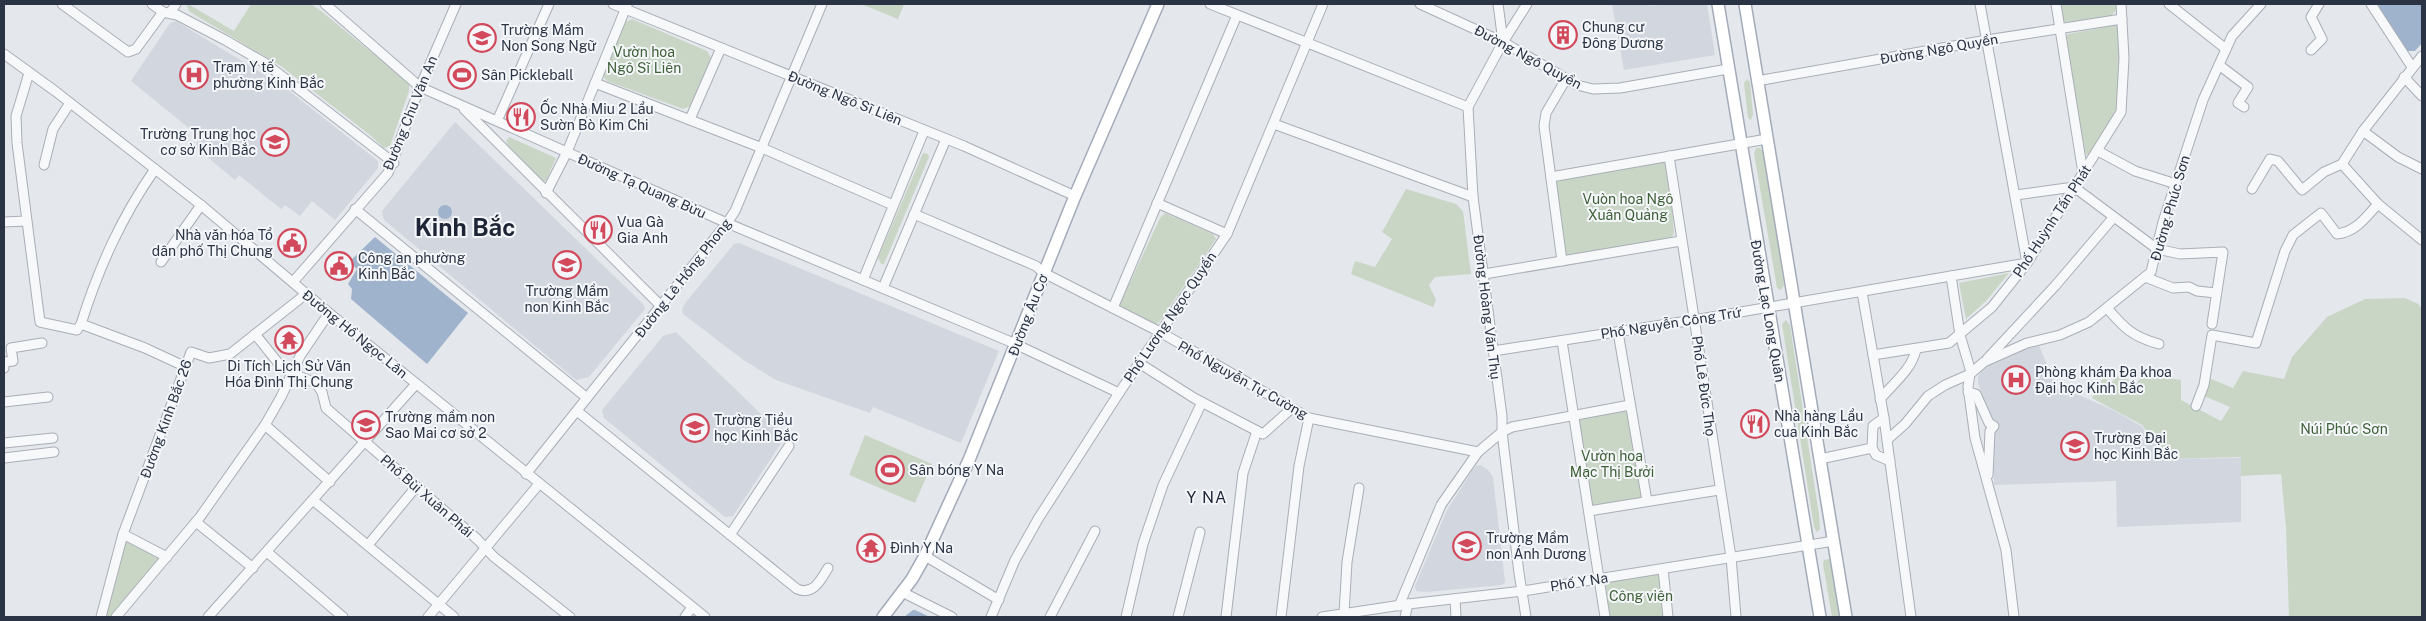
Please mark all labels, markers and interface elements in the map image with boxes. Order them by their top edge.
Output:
place label: Chung cư Đông Dương [1582,19,1664,51]
building icon: Chung cư Đông Dương [1548,20,1578,50]
place label: Trường Mầm Non Song Ngữ [501,22,597,54]
street label: Đường Ngô Quyền [1472,22,1584,92]
school or university icon: Trường Mầm Non Song Ngữ [467,23,497,53]
street label: Đường Ngô Quyền [1879,31,1999,67]
park label: Vườn hoa Ngô Sĩ Liên [607,44,681,76]
street label: Đường Chu Văn An [380,53,440,173]
place label: Trạm Y tế phường Kinh Bắc [213,59,324,91]
hospital icon: Trạm Y tế phường Kinh Bắc [179,60,209,90]
sports icon: Sân Pickleball [447,60,477,90]
place label: Sân Pickleball [481,67,573,83]
street label: Đường Ngô Sĩ Liên [786,68,904,128]
place label: Ốc Nhà Miu 2 Lẩu Sườn Bò Kim Chi [540,98,654,133]
restaurant icon: Ốc Nhà Miu 2 Lẩu Sườn Bò Kim Chi [506,102,536,132]
place label: Trường Trung học cơ sở Kinh Bắc [140,126,256,158]
school or university icon: Trường Trung học cơ sở Kinh Bắc [260,127,290,157]
street label: Đường Tạ Quang Bửu [575,150,709,222]
street label: Đường Phúc Sơn [2147,153,2193,263]
street label: Phố Huỳnh Tấn Phát [2010,162,2094,280]
park label: Vuòn hoa Ngô Xuân Quảng [1583,191,1674,223]
district label: Kinh Bắc [415,213,515,241]
place label: Vua Gà Gia Anh [617,214,668,246]
restaurant icon: Vua Gà Gia Anh [583,215,613,245]
street label: Đường Lê Hồng Phong [631,215,735,341]
place label: Nhà văn hóa Tổ dân phố Thị Chung [152,227,273,259]
public building icon: Nhà văn hóa Tổ dân phố Thị Chung [277,228,307,258]
street label: Đường Hoàng Văn Thụ [1470,234,1504,380]
street label: Đường Lạc Long Quân [1748,239,1788,383]
street label: Phố Lương Ngọc Quyến [1120,249,1220,385]
place label: Công an phường Kinh Bắc [358,250,466,282]
school or university icon: Trường Mầm non Kinh Bắc [552,250,582,280]
public building icon: Công an phường Kinh Bắc [324,251,354,281]
street label: Đường Âu Cơ [1004,271,1051,358]
place label: Trường Mầm non Kinh Bắc [525,283,609,315]
street label: Đường Hồ Ngọc Lân [299,287,411,381]
street label: Phố Nguyễn Công Trứ [1599,304,1743,342]
temple icon: Di Tích Lịch Sử Văn Hóa Đình Thị Chung [274,325,304,355]
street label: Phố Lê Đức Thọ [1689,335,1719,437]
street label: Phố Nguyễn Tự Cường [1175,338,1311,422]
street label: Đường Kinh Bắc 26 [137,357,195,481]
place label: Di Tích Lịch Sử Văn Hóa Đình Thị Chung [225,358,354,390]
place label: Phòng khám Đa khoa Đại học Kinh Bắc [2035,364,2172,396]
hospital icon: Phòng khám Đa khoa Đại học Kinh Bắc [2001,365,2031,395]
place label: Nhà hàng Lẩu cua Kinh Bắc [1774,408,1863,440]
place label: Trường mầm non Sao Mai cơ sở 2 [385,409,495,441]
restaurant icon: Nhà hàng Lẩu cua Kinh Bắc [1740,409,1770,439]
school or university icon: Trường mầm non Sao Mai cơ sở 2 [351,410,381,440]
place label: Trường Tiểu học Kinh Bắc [714,412,798,444]
school or university icon: Trường Tiểu học Kinh Bắc [680,413,710,443]
park label: Núi Phúc Sơn [2300,421,2388,437]
place label: Trường Đại học Kinh Bắc [2094,430,2178,462]
school or university icon: Trường Đại học Kinh Bắc [2060,431,2090,461]
park label: Vườn hoa Mạc Thị Bưởi [1570,448,1654,480]
street label: Phố Bùi Xuân Phái [377,451,477,541]
sports icon: Sân bóng Y Na [875,455,905,485]
place label: Sân bóng Y Na [909,462,1004,478]
district label: Y NA [1187,488,1227,507]
place label: Trường Mầm non Ánh Dương [1486,530,1587,562]
school or university icon: Trường Mầm non Ánh Dương [1452,531,1482,561]
temple icon: Đình Y Na [856,533,886,563]
place label: Đình Y Na [890,540,953,556]
street label: Phố Y Na [1549,570,1609,594]
park label: Công viên [1609,588,1673,604]

